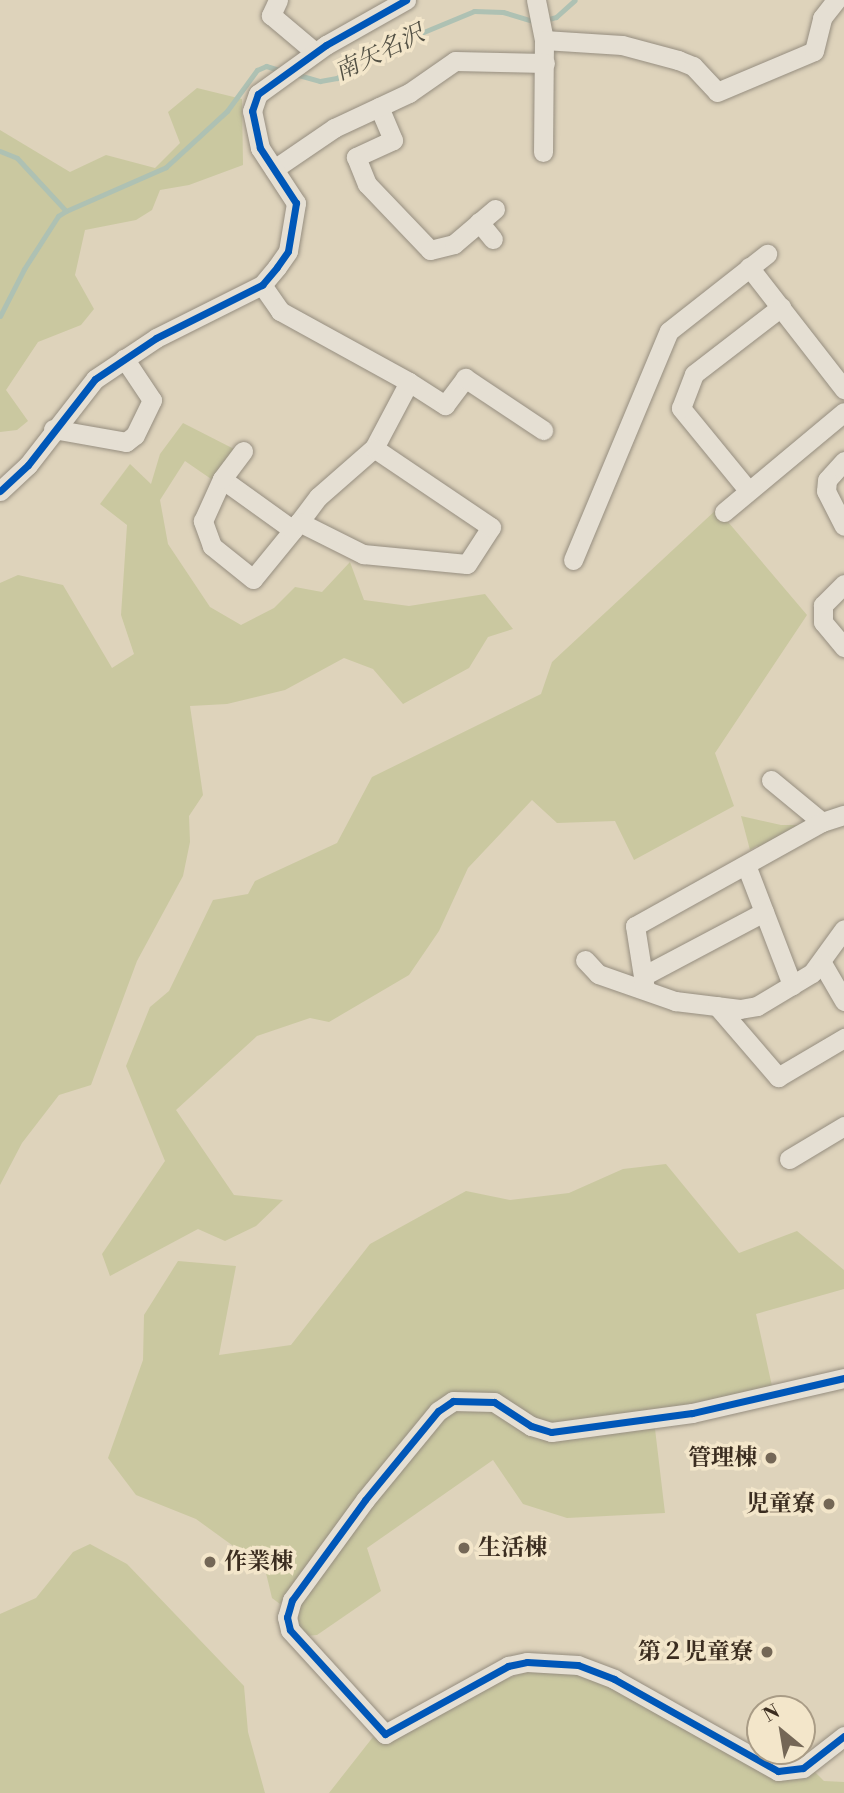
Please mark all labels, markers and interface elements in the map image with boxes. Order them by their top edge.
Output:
water label: 南矢名沢 [331,20,429,88]
place label: 管理棟 [688,1444,757,1472]
marker: 管理棟 [763,1450,779,1466]
place label: 児童寮 [746,1490,815,1518]
marker: 児童寮 [821,1496,837,1512]
place label: 生活棟 [478,1534,547,1562]
marker: 生活棟 [456,1540,472,1556]
place label: 作業棟 [224,1548,293,1576]
marker: 作業棟 [202,1554,218,1570]
place label: 第２児童寮 [638,1638,753,1666]
marker: 第２児童寮 [759,1644,775,1660]
north arrow [746,1695,816,1765]
text: N [759,1699,784,1728]

